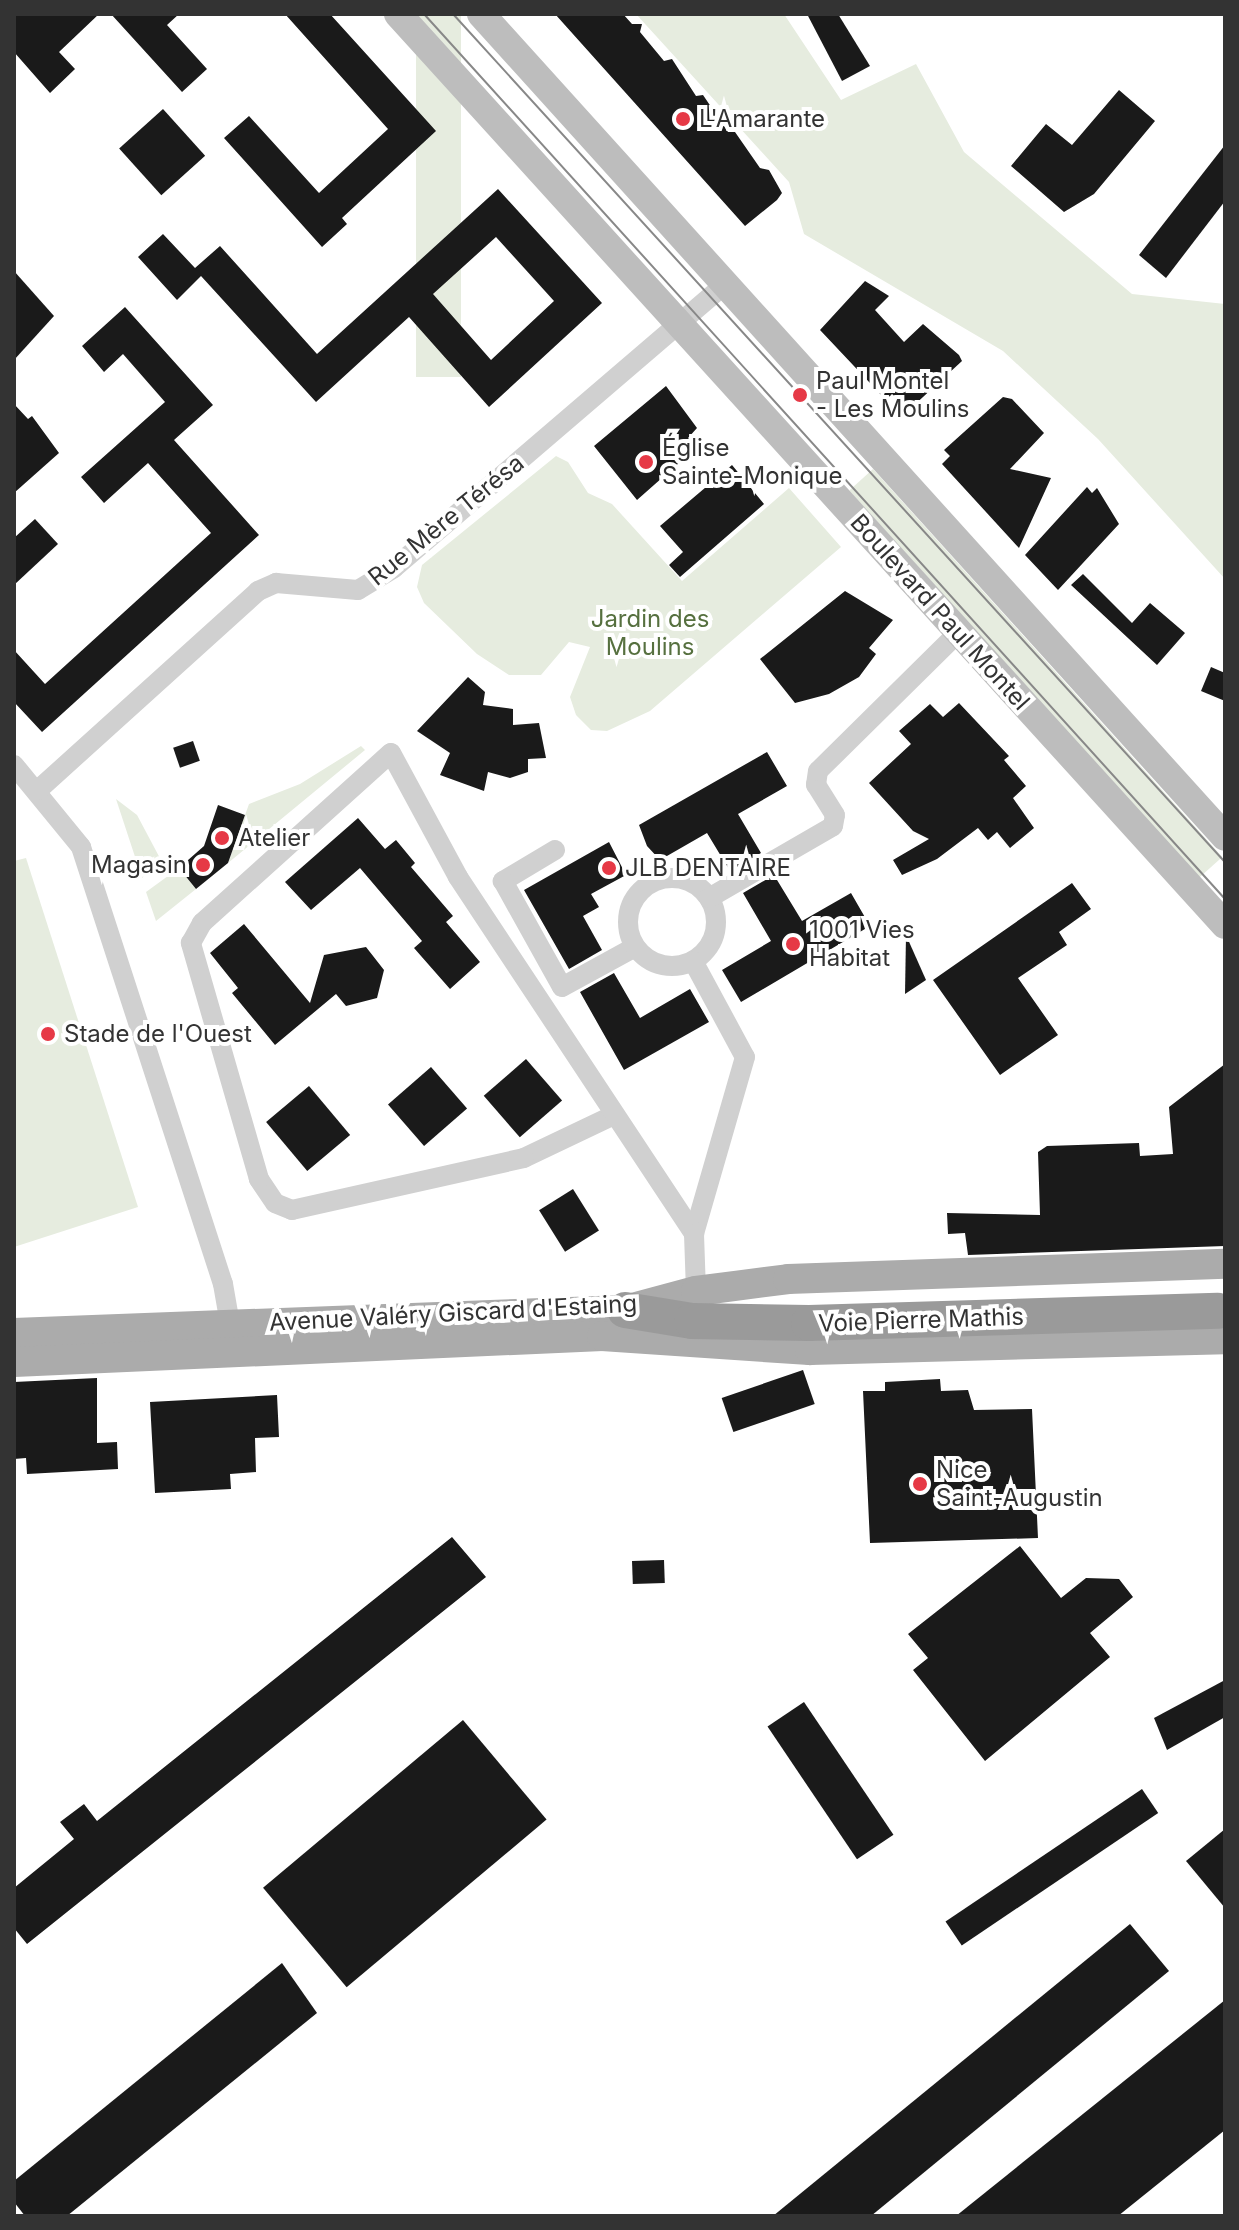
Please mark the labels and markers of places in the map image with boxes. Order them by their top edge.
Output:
place label: L'Amarante [699,105,825,133]
marker: L'Amarante [674,110,692,128]
place label: Paul Montel - Les Moulins [816,367,970,423]
marker: Paul Montel - Les Moulins [791,386,809,404]
place label: Église Sainte-Monique [662,434,842,490]
marker: Église Sainte-Monique [637,453,655,471]
place label: Atelier [238,824,310,852]
marker: Atelier [213,829,231,847]
place label: Magasin [91,851,187,879]
place label: JLB DENTAIRE [625,854,791,882]
marker: Magasin [194,856,212,874]
marker: JLB DENTAIRE [600,859,618,877]
place label: 1001 Vies Habitat [809,916,915,972]
marker: 1001 Vies Habitat [784,935,802,953]
place label: Stade de l'Ouest [64,1020,252,1048]
marker: Stade de l'Ouest [39,1025,57,1043]
place label: Nice Saint-Augustin [936,1456,1103,1512]
marker: Nice Saint-Augustin [911,1475,929,1493]

